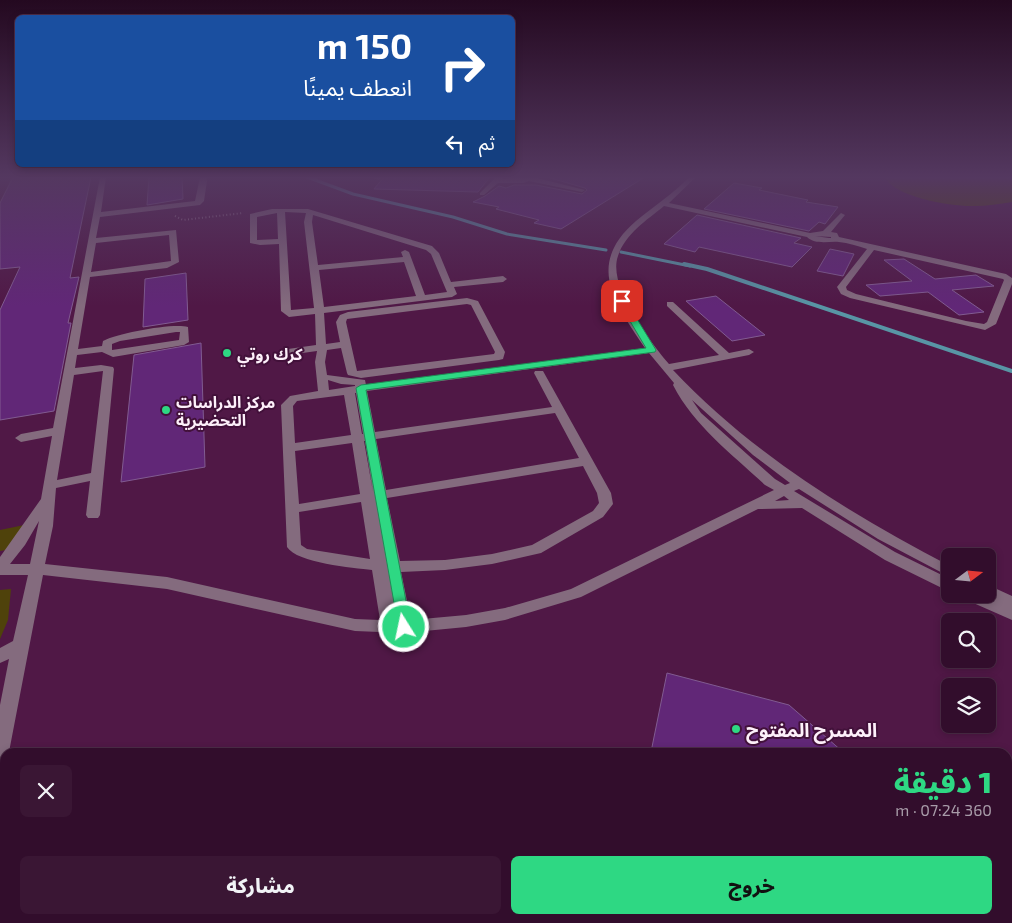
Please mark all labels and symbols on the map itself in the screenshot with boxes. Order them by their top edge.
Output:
pin [601,280,643,322]
place label: كرك روتي [237,344,303,367]
marker: كرك روتي [221,347,233,359]
place label: مركز الدراسات التحضيرية [176,392,275,430]
marker: مركز الدراسات التحضيرية [160,404,172,416]
north arrow [941,548,996,602]
position arrow [377,600,429,652]
place label: المسرح المفتوح [746,718,877,744]
marker: المسرح المفتوح [730,723,742,735]

